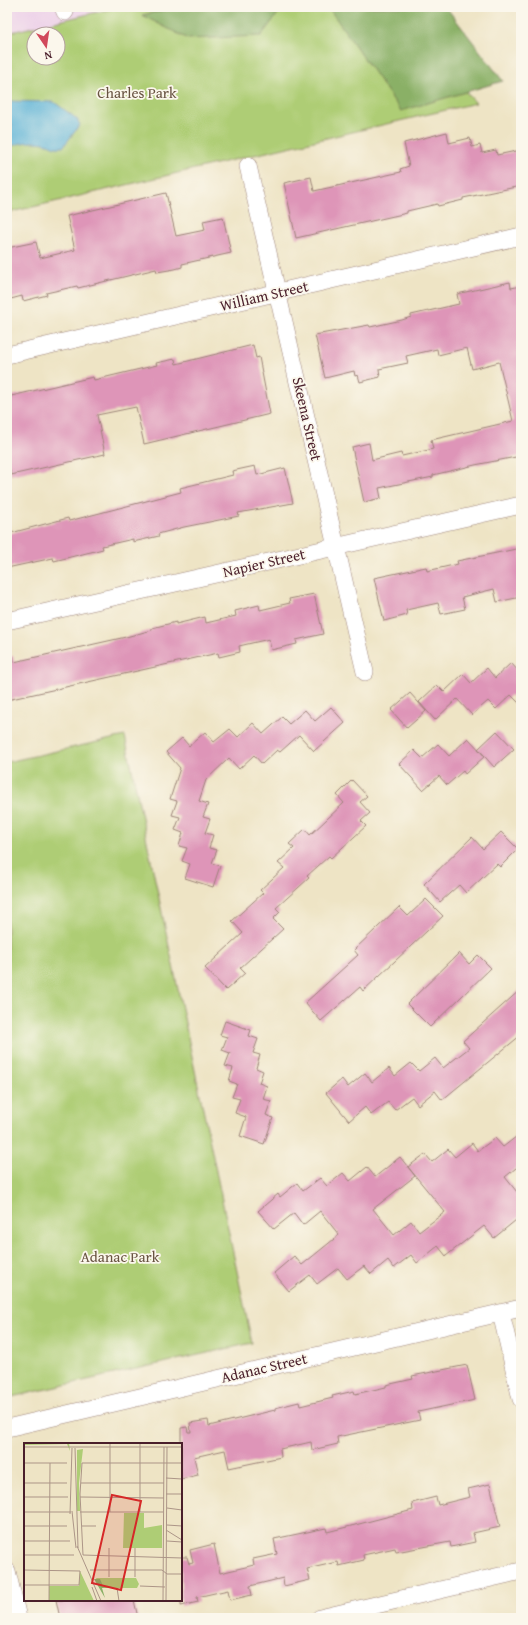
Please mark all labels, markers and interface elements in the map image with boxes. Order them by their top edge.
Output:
north arrow [26,26,66,66]
text: N [42,47,54,65]
park label: Charles Park [97,82,177,103]
street label: William Street [218,275,311,316]
street label: Skeena Street [288,375,327,464]
street label: Napier Street [221,543,308,582]
park label: Adanac Park [81,1246,160,1267]
street label: Adanac Street [219,1347,310,1388]
inset map [24,1443,182,1601]

